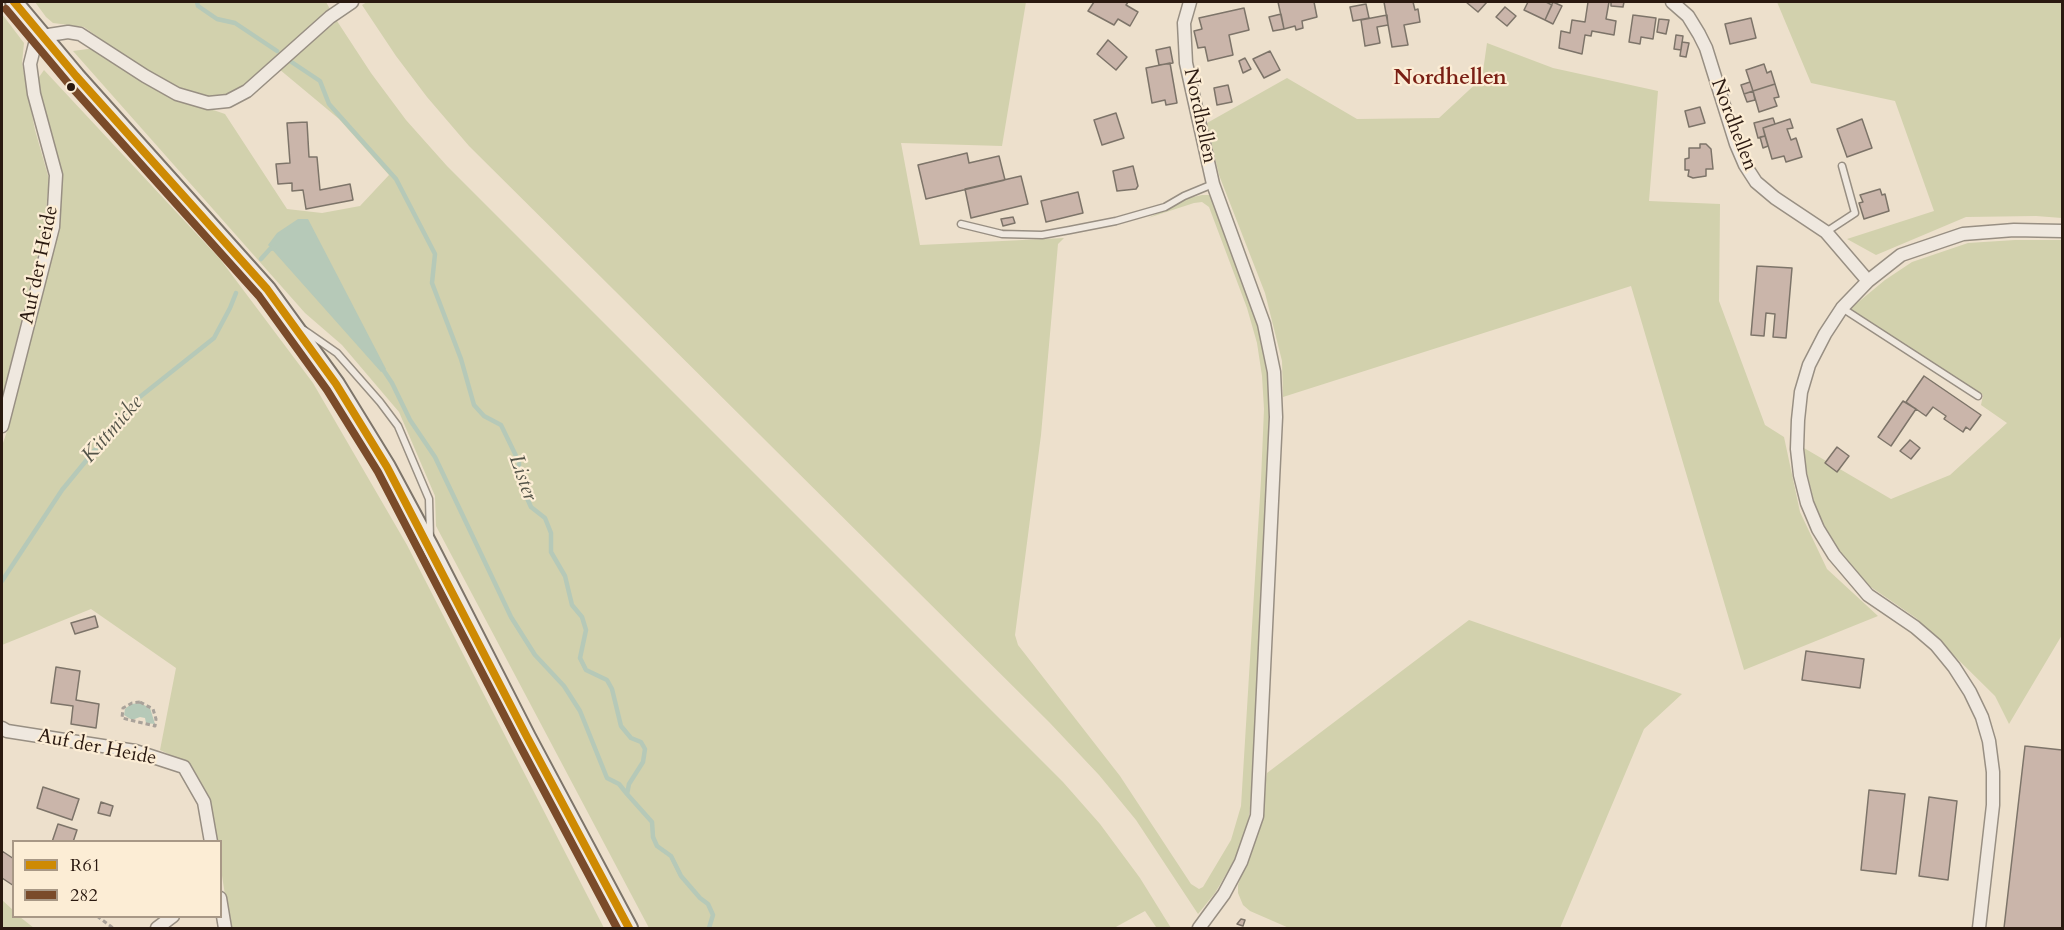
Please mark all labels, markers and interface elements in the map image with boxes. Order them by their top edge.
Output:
street label: Nordhellen [1177,66,1221,166]
district label: Nordhellen [1393,66,1507,92]
street label: Nordhellen [1705,76,1761,174]
unlabelled marker [65,81,77,93]
street label: Auf der Heide [16,204,64,326]
water label: Kittmicke [77,391,149,469]
water label: Lister [502,452,542,504]
street label: Auf der Heide [36,725,158,771]
legend [12,840,222,918]
text: R61 [70,853,101,878]
text: 282 [70,883,98,908]

